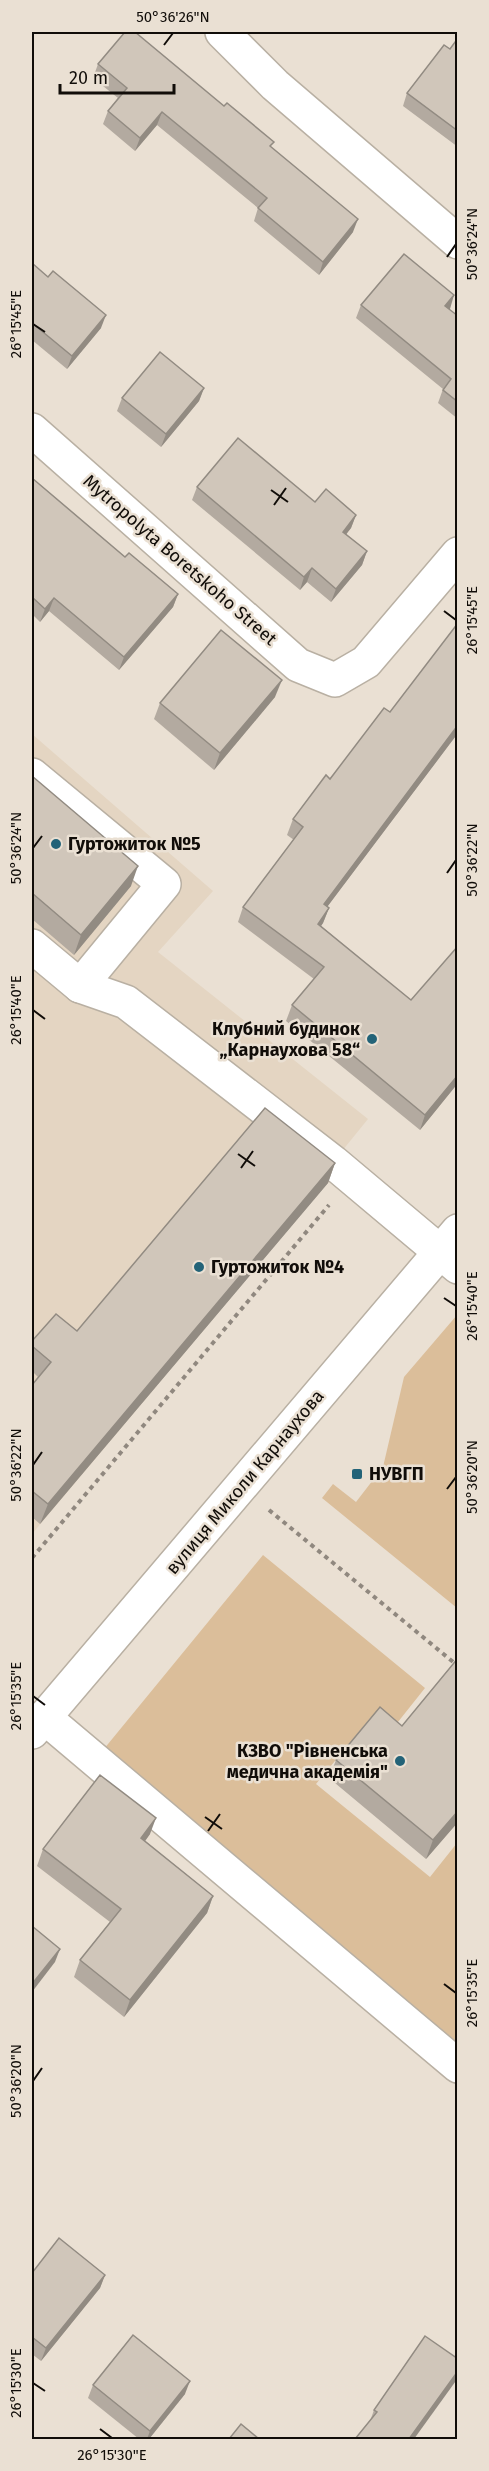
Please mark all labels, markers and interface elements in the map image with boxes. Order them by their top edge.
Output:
text: 50°36'26"N [136,8,210,26]
scale bar [60,57,174,95]
text: 20 m [69,67,108,89]
text: 50°36'24"N [463,208,481,280]
text: 26°15'45"E [7,290,25,358]
street label: Mytropolyta Boretskoho Street [79,470,282,650]
text: 26°15'45"E [463,586,481,654]
text: 50°36'24"N [7,812,25,884]
text: 50°36'22"N [463,823,481,897]
place label: Гуртожиток №5 [68,833,201,855]
marker: Гуртожиток №5 [49,837,63,851]
text: 26°15'40"E [7,975,25,1045]
place label: Клубний будинок „Карнаухова 58“ [212,1018,360,1061]
marker: Клубний будинок „Карнаухова 58“ [365,1032,379,1046]
place label: Гуртожиток №4 [211,1256,344,1278]
marker: Гуртожиток №4 [192,1260,206,1274]
text: 26°15'40"E [463,1271,481,1341]
street label: вулиця Миколи Карнаухова [161,1385,329,1579]
text: 50°36'22"N [7,1428,25,1502]
text: 50°36'20"N [463,1440,481,1514]
place label: НУВГП [369,1463,424,1485]
marker: НУВГП [350,1467,364,1481]
text: 26°15'35"E [7,1662,25,1730]
place label: КЗВО "Рівненська медична академія" [227,1740,388,1783]
marker: КЗВО "Рівненська медична академія" [393,1754,407,1768]
text: 26°15'35"E [463,1959,481,2027]
text: 50°36'20"N [7,2044,25,2118]
text: 26°15'30"E [7,2348,25,2418]
text: 26°15'30"E [77,2446,147,2464]

